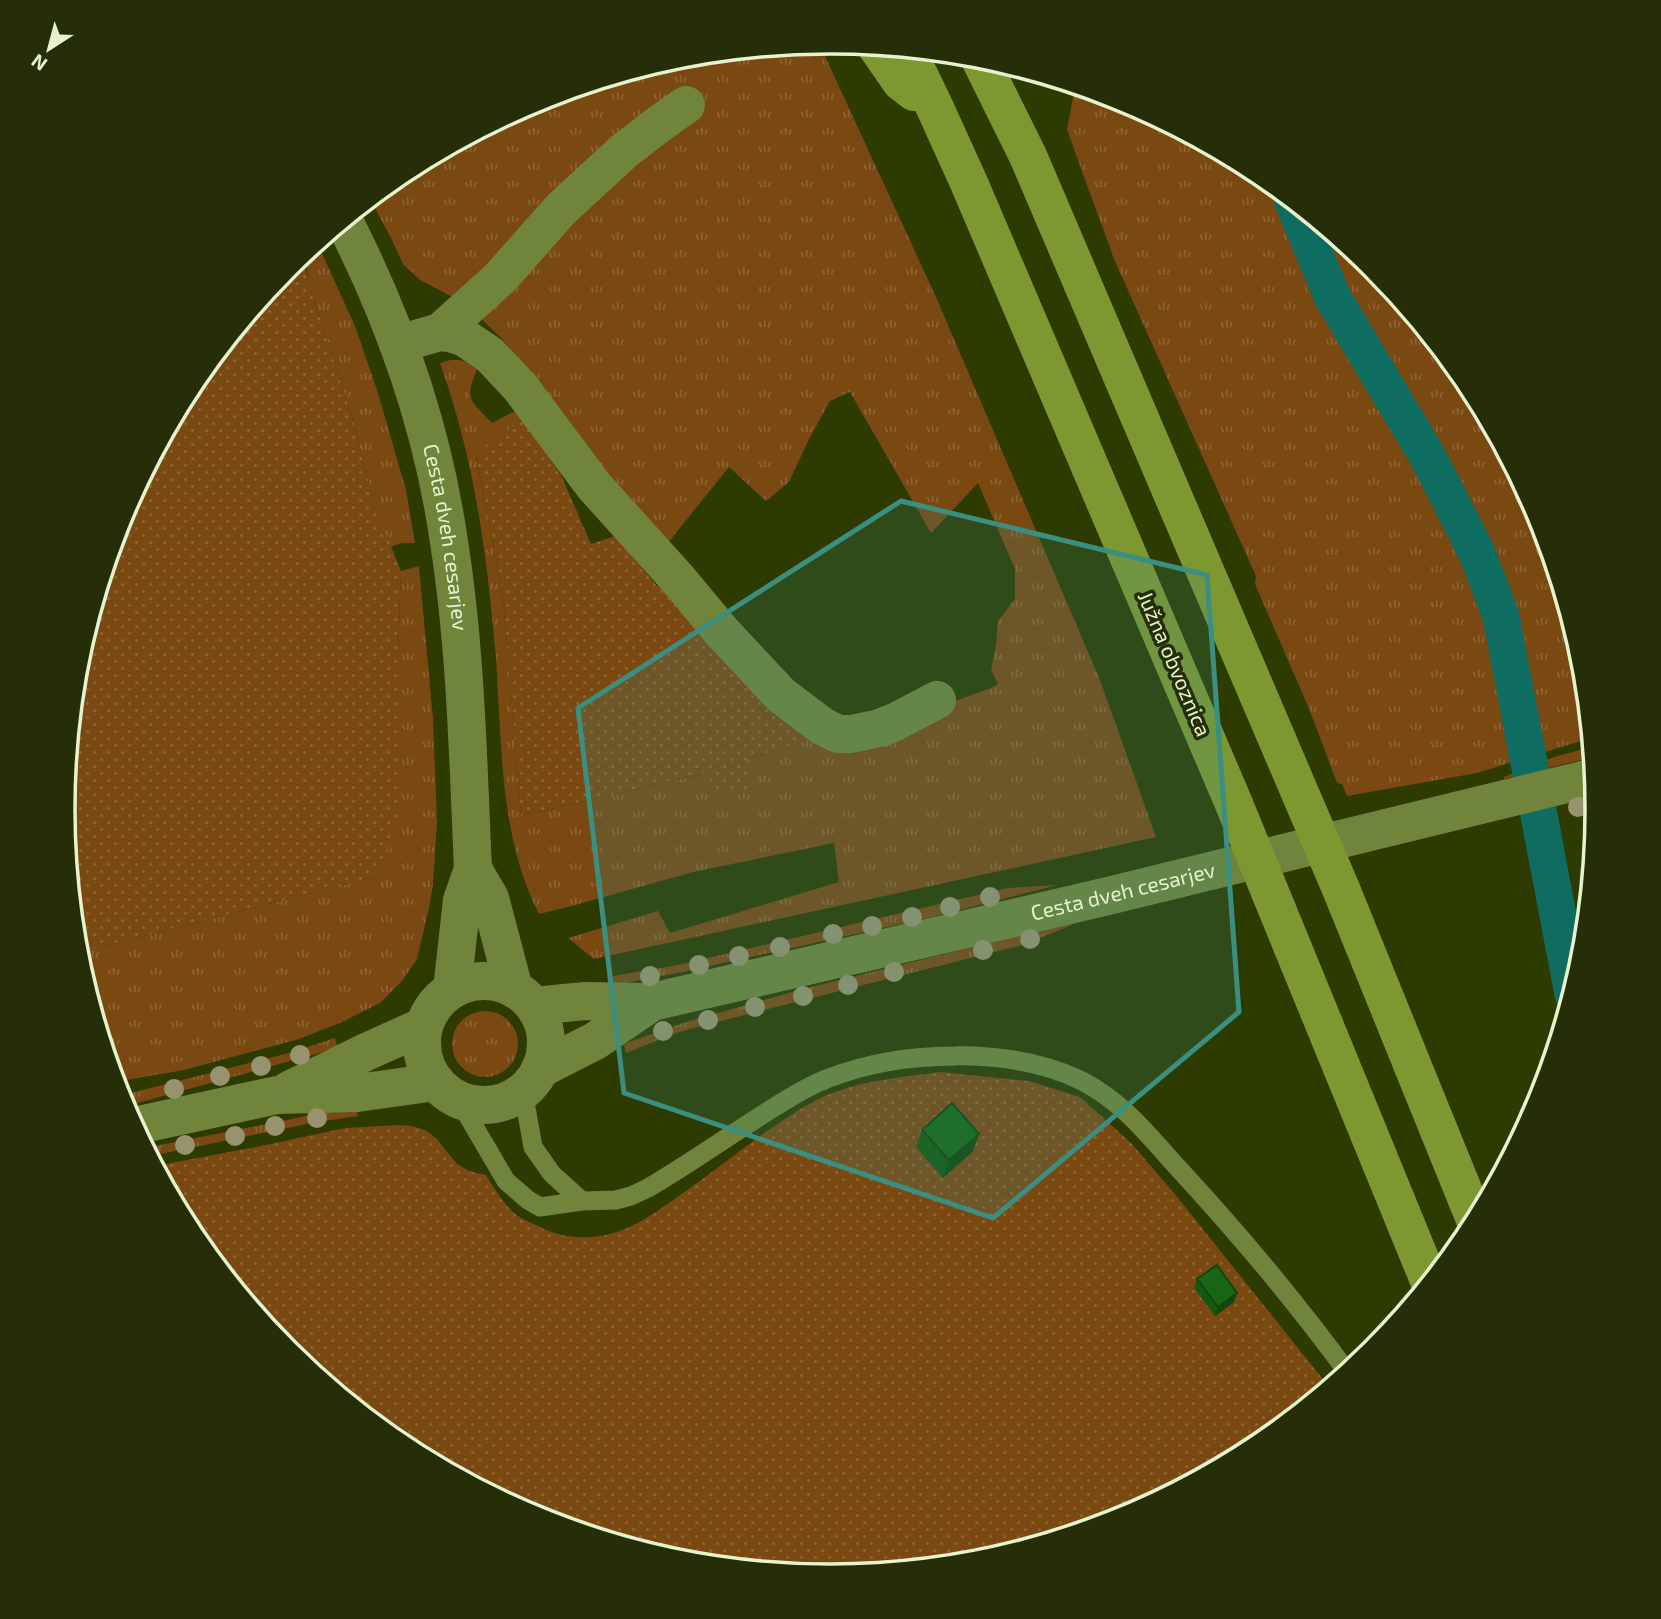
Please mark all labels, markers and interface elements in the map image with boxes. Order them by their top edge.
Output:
north arrow [14,14,84,84]
text: N [26,50,51,76]
street label: Cesta dveh cesarjev [419,441,474,632]
street label: Južna obvoznica [1134,587,1217,740]
street label: Cesta dveh cesarjev [1028,856,1218,925]

